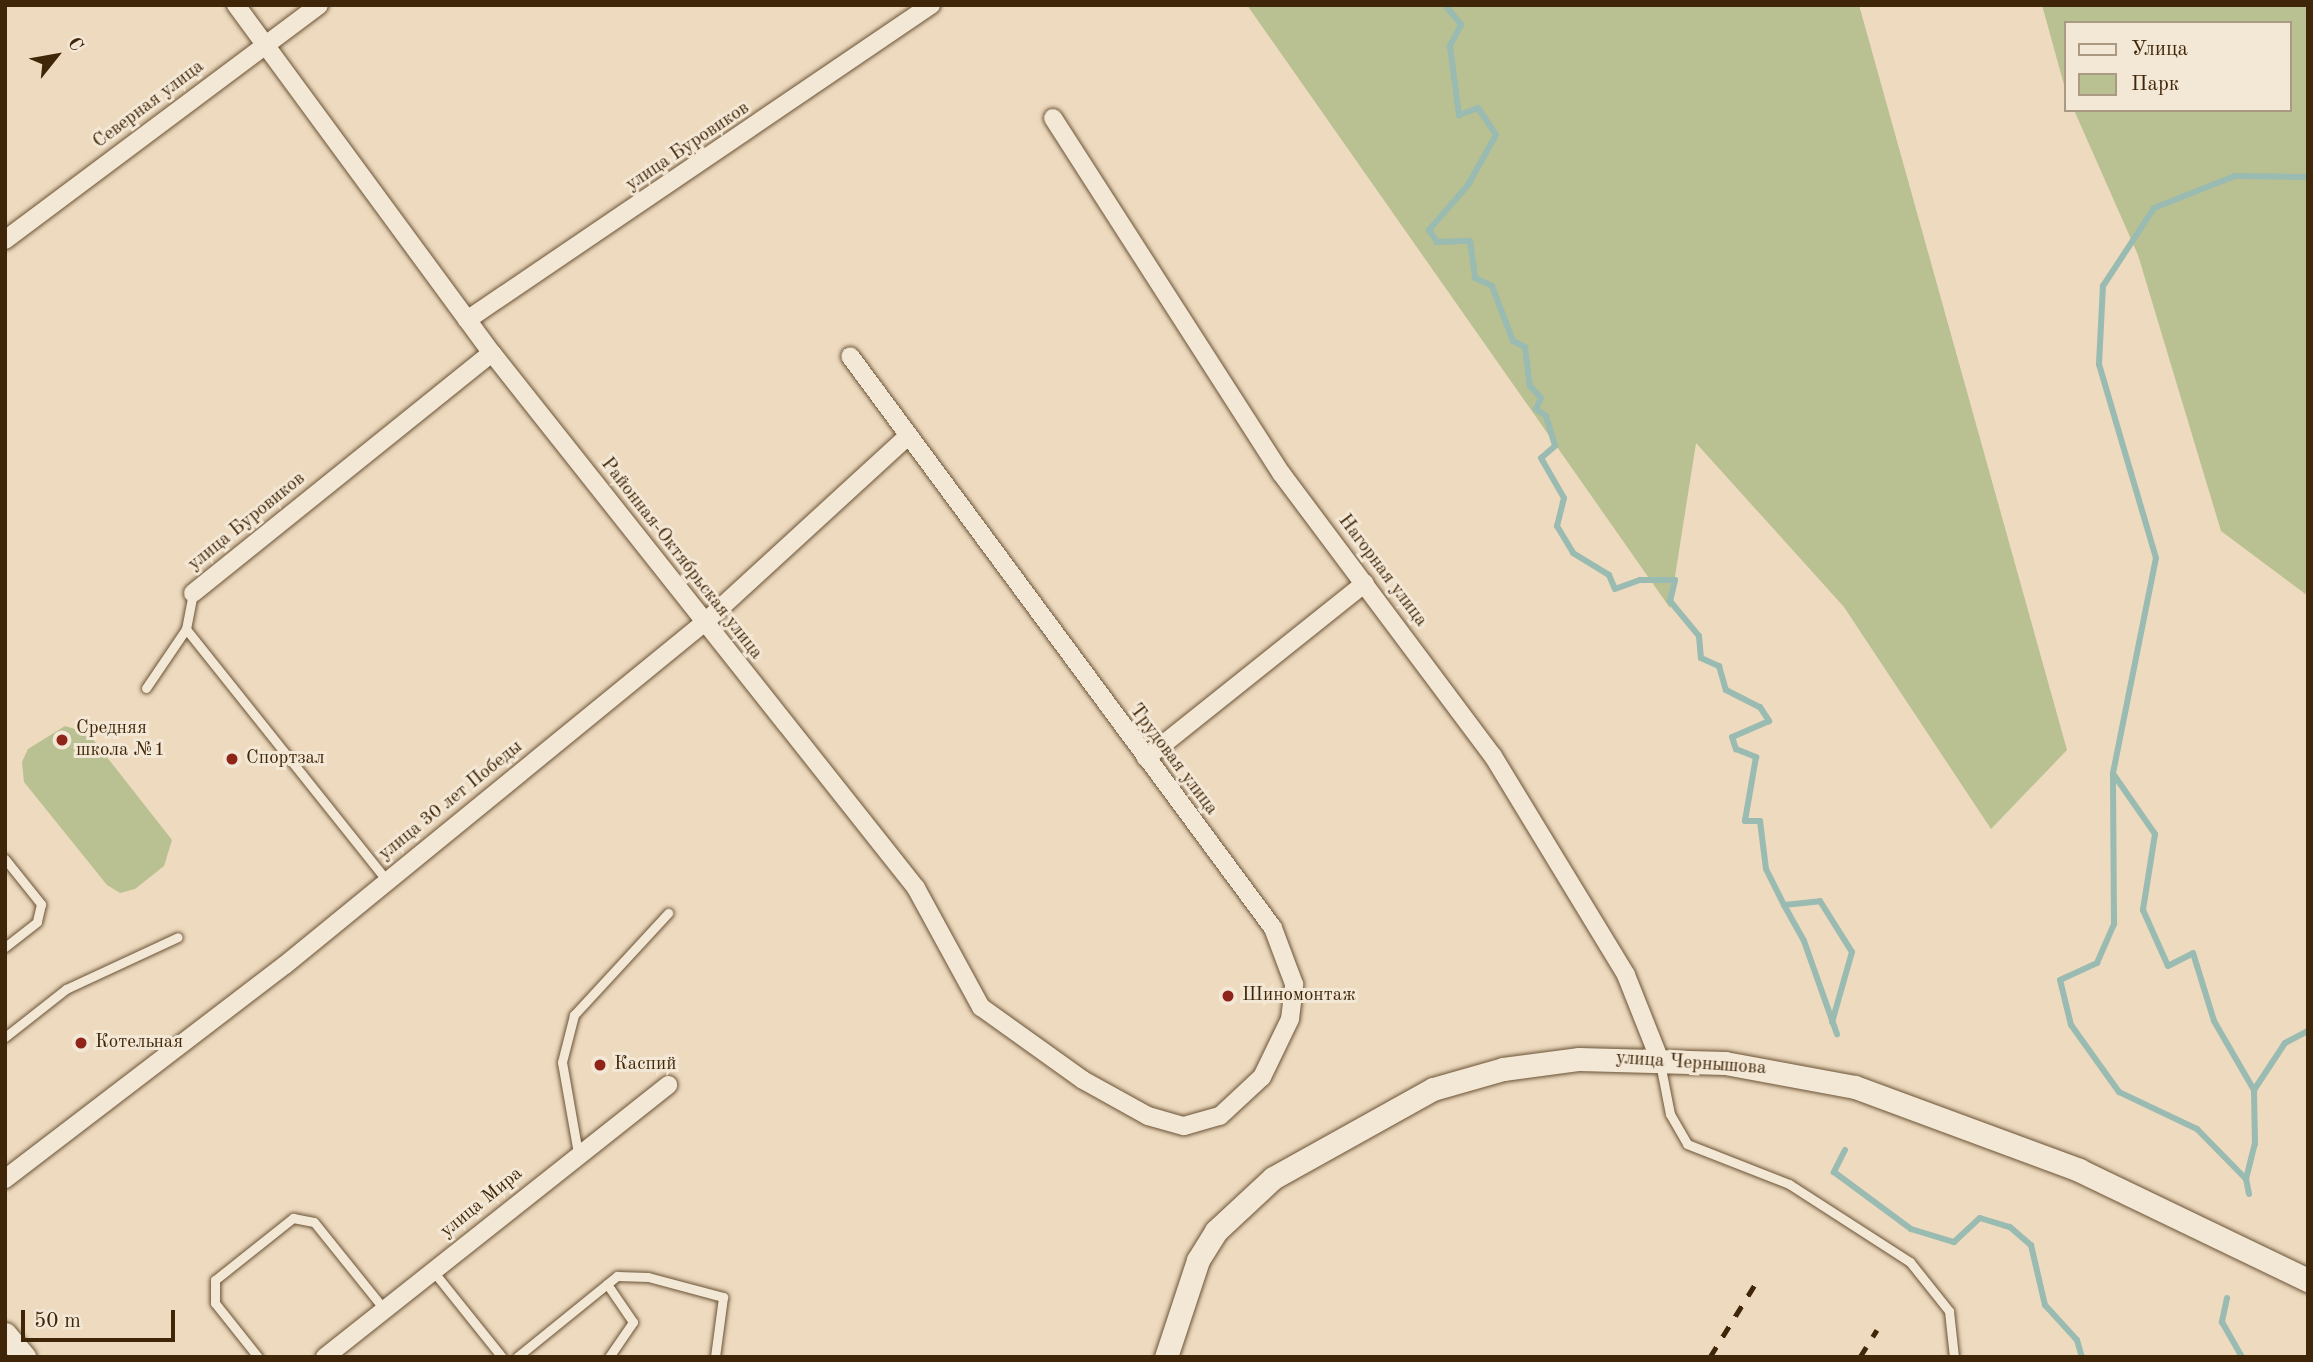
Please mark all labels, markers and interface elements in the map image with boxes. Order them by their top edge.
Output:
north arrow [21,21,91,91]
legend [2064,21,2292,112]
text: С [63,35,86,55]
text: Улица [2131,39,2188,60]
street label: Северная улица [89,56,209,154]
text: Парк [2131,74,2179,95]
street label: улица Буровиков [622,97,754,197]
street label: Районная-Октябрьская улица [595,454,767,664]
street label: улица Буровиков [184,468,310,576]
street label: Нагорная улица [1332,510,1432,632]
street label: Трудовая улица [1124,700,1222,820]
place label: Средняя школа №1 [76,718,165,762]
marker: Средняя школа №1 [54,732,70,748]
street label: улица 30 лет Победы [375,736,527,866]
place label: Спортзал [246,748,325,770]
marker: Спортзал [224,751,240,767]
place label: Шиномонтаж [1242,985,1356,1007]
marker: Шиномонтаж [1220,988,1236,1004]
place label: Котельная [95,1032,183,1054]
marker: Котельная [73,1035,89,1051]
street label: улица Чернышова [1615,1047,1767,1081]
place label: Каспий [614,1054,676,1076]
marker: Каспий [592,1057,608,1073]
street label: улица Мира [436,1163,528,1243]
scale bar [24,1296,178,1340]
text: 50 m [34,1311,81,1332]

